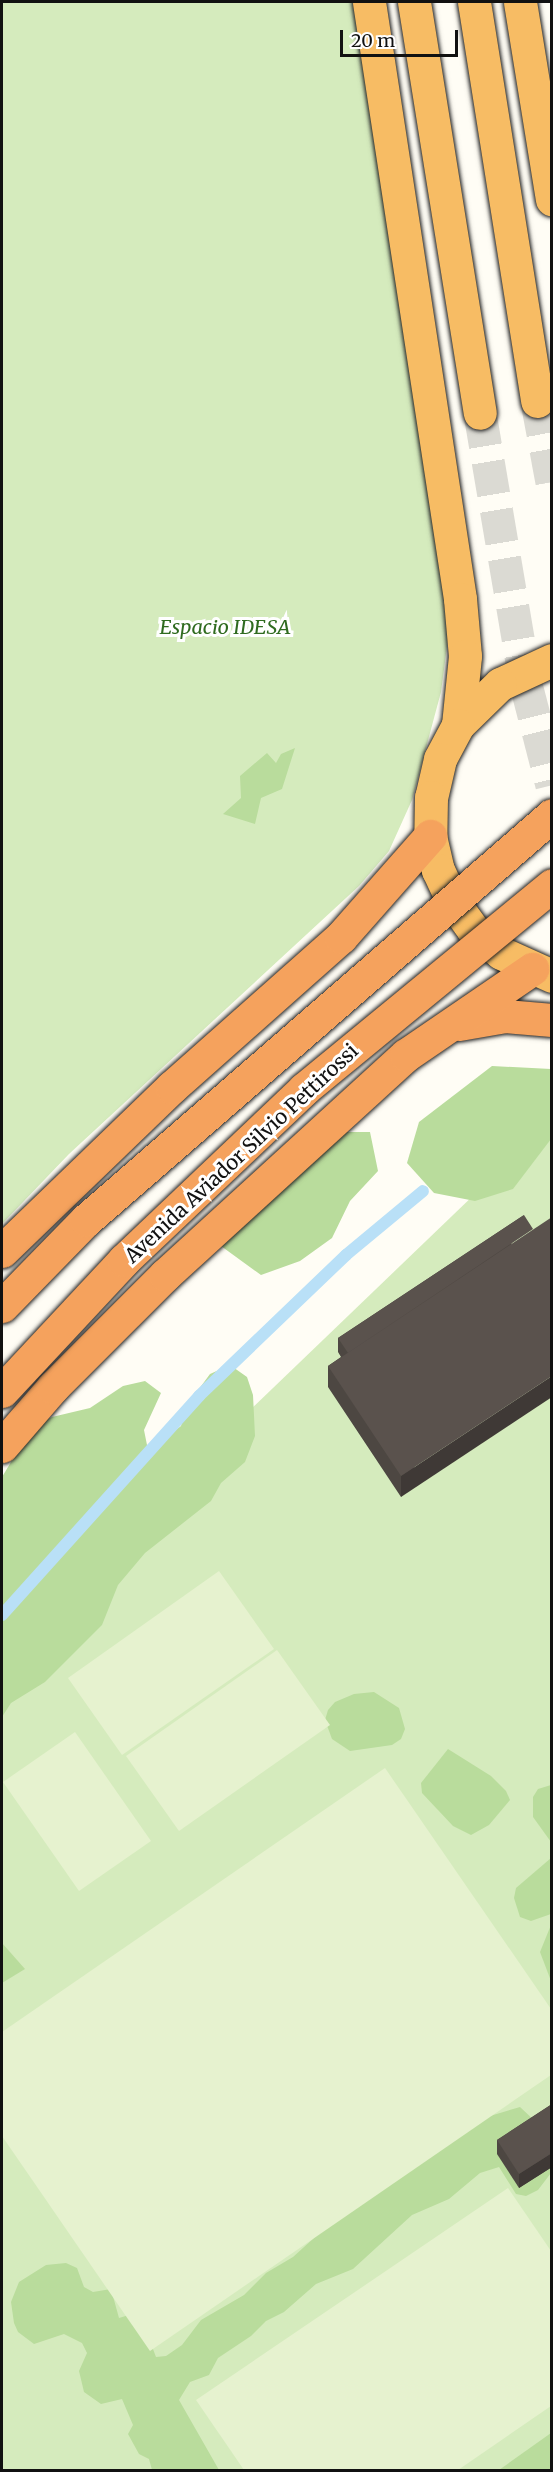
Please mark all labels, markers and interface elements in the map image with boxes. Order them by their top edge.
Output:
scale bar [343,18,462,56]
text: 20 m [351,29,395,52]
park label: Espacio IDESA [159,614,291,638]
street label: Avenida Aviador Silvio Pettirossi [119,1038,363,1268]

